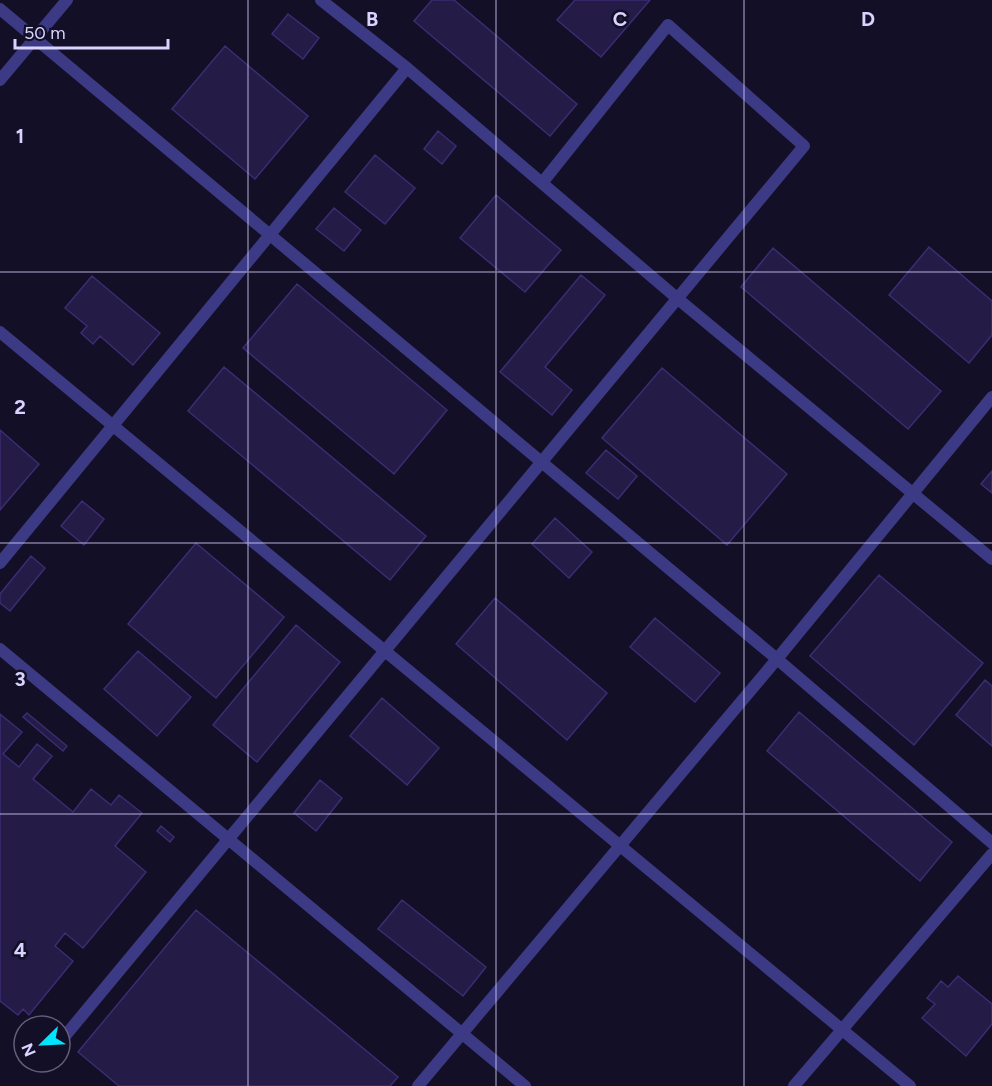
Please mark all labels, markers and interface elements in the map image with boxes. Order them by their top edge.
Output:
text: B [366,7,378,31]
text: C [613,7,627,31]
text: D [861,7,875,31]
scale bar [15,12,168,50]
text: 50 m [24,22,66,44]
text: 1 [16,124,24,148]
text: 2 [14,395,26,419]
text: 3 [14,667,26,691]
text: 4 [14,938,27,962]
north arrow [12,1014,72,1074]
text: N [18,1040,40,1059]

